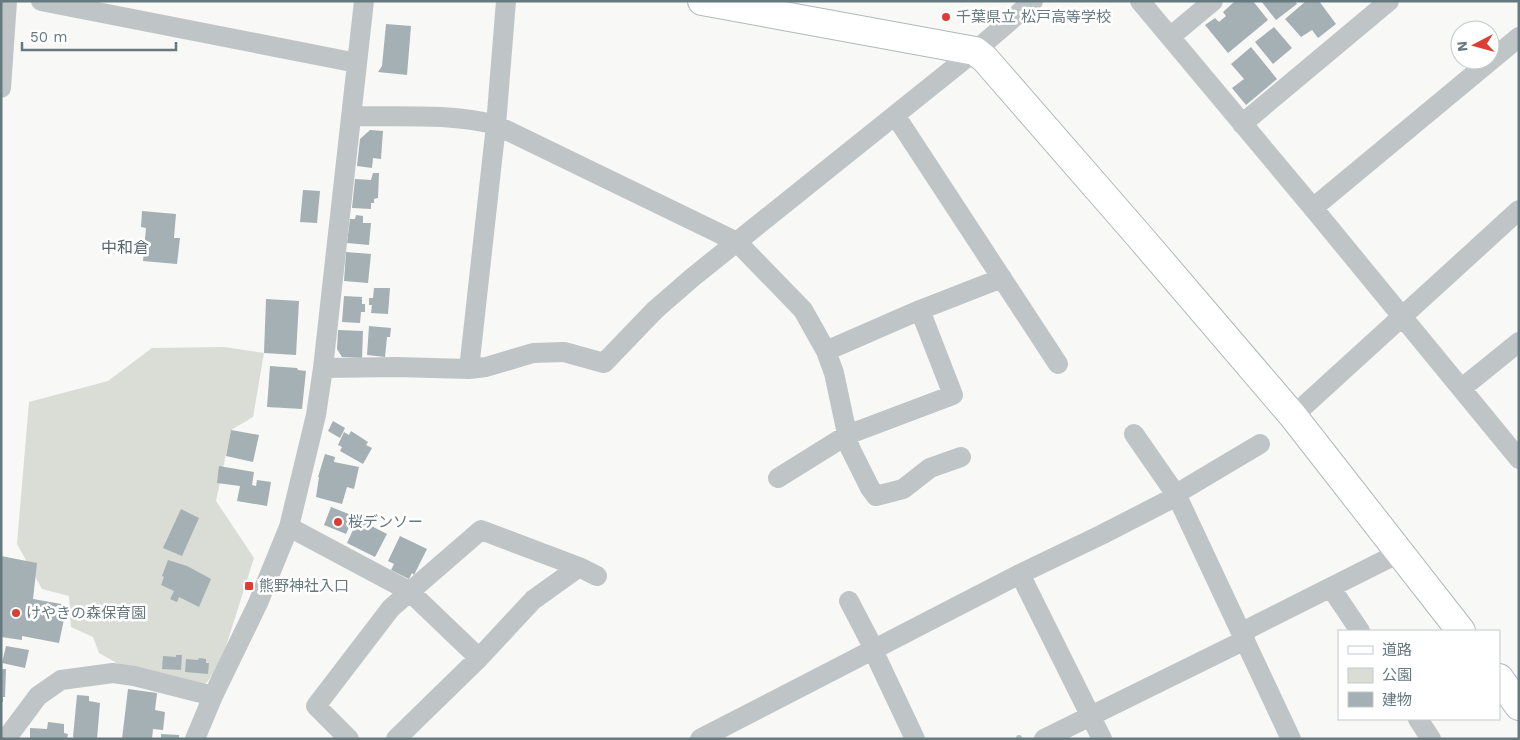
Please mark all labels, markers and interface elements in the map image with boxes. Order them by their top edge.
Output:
place label: 千葉県立 松戸高等学校 [956,8,1111,26]
marker: 千葉県立 松戸高等学校 [940,11,952,23]
scale bar [22,20,176,52]
north arrow [1450,20,1500,70]
text: 50 m [30,28,67,46]
text: N [1454,40,1471,52]
district label: 中和倉 [101,238,149,257]
place label: 桜デンソー [348,513,423,531]
marker: 桜デンソー [332,516,344,528]
place label: 熊野神社入口 [259,577,349,595]
marker: 熊野神社入口 [243,580,255,592]
place label: けやきの森保育園 [26,604,146,622]
marker: けやきの森保育園 [10,607,22,619]
legend [1338,630,1500,720]
text: 道路 [1382,641,1412,659]
text: 公園 [1382,666,1412,684]
text: 建物 [1382,691,1412,709]

